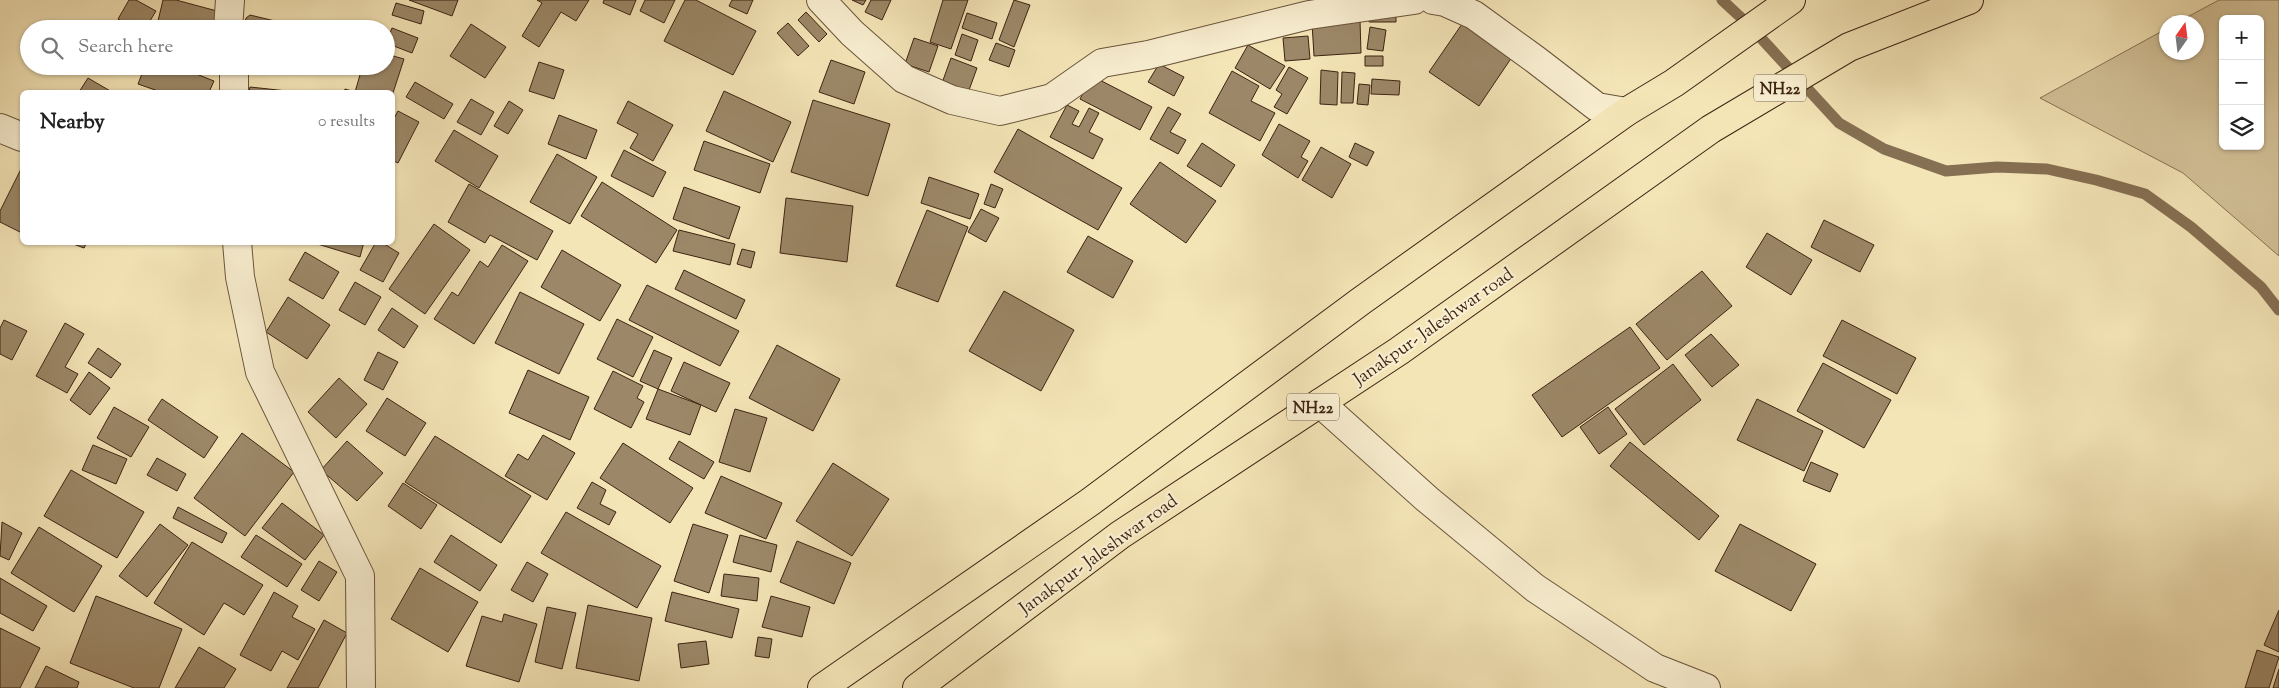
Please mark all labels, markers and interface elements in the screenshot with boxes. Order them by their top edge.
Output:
north arrow [2159,15,2204,60]
map controls [2219,15,2264,150]
button: + [2219,15,2264,60]
search box [20,20,395,75]
icon: search [38,34,66,62]
text: Search here [78,34,173,61]
button: − [2219,60,2264,105]
road number: NH22 [1754,75,1806,102]
button: layers [2219,105,2264,150]
text: Nearby [40,108,105,138]
text: 0 results [318,111,375,134]
street label: Janakpur- Jaleshwar road [1348,262,1520,393]
road number: NH22 [1287,394,1339,421]
street label: Janakpur- Jaleshwar road [1014,489,1184,623]

